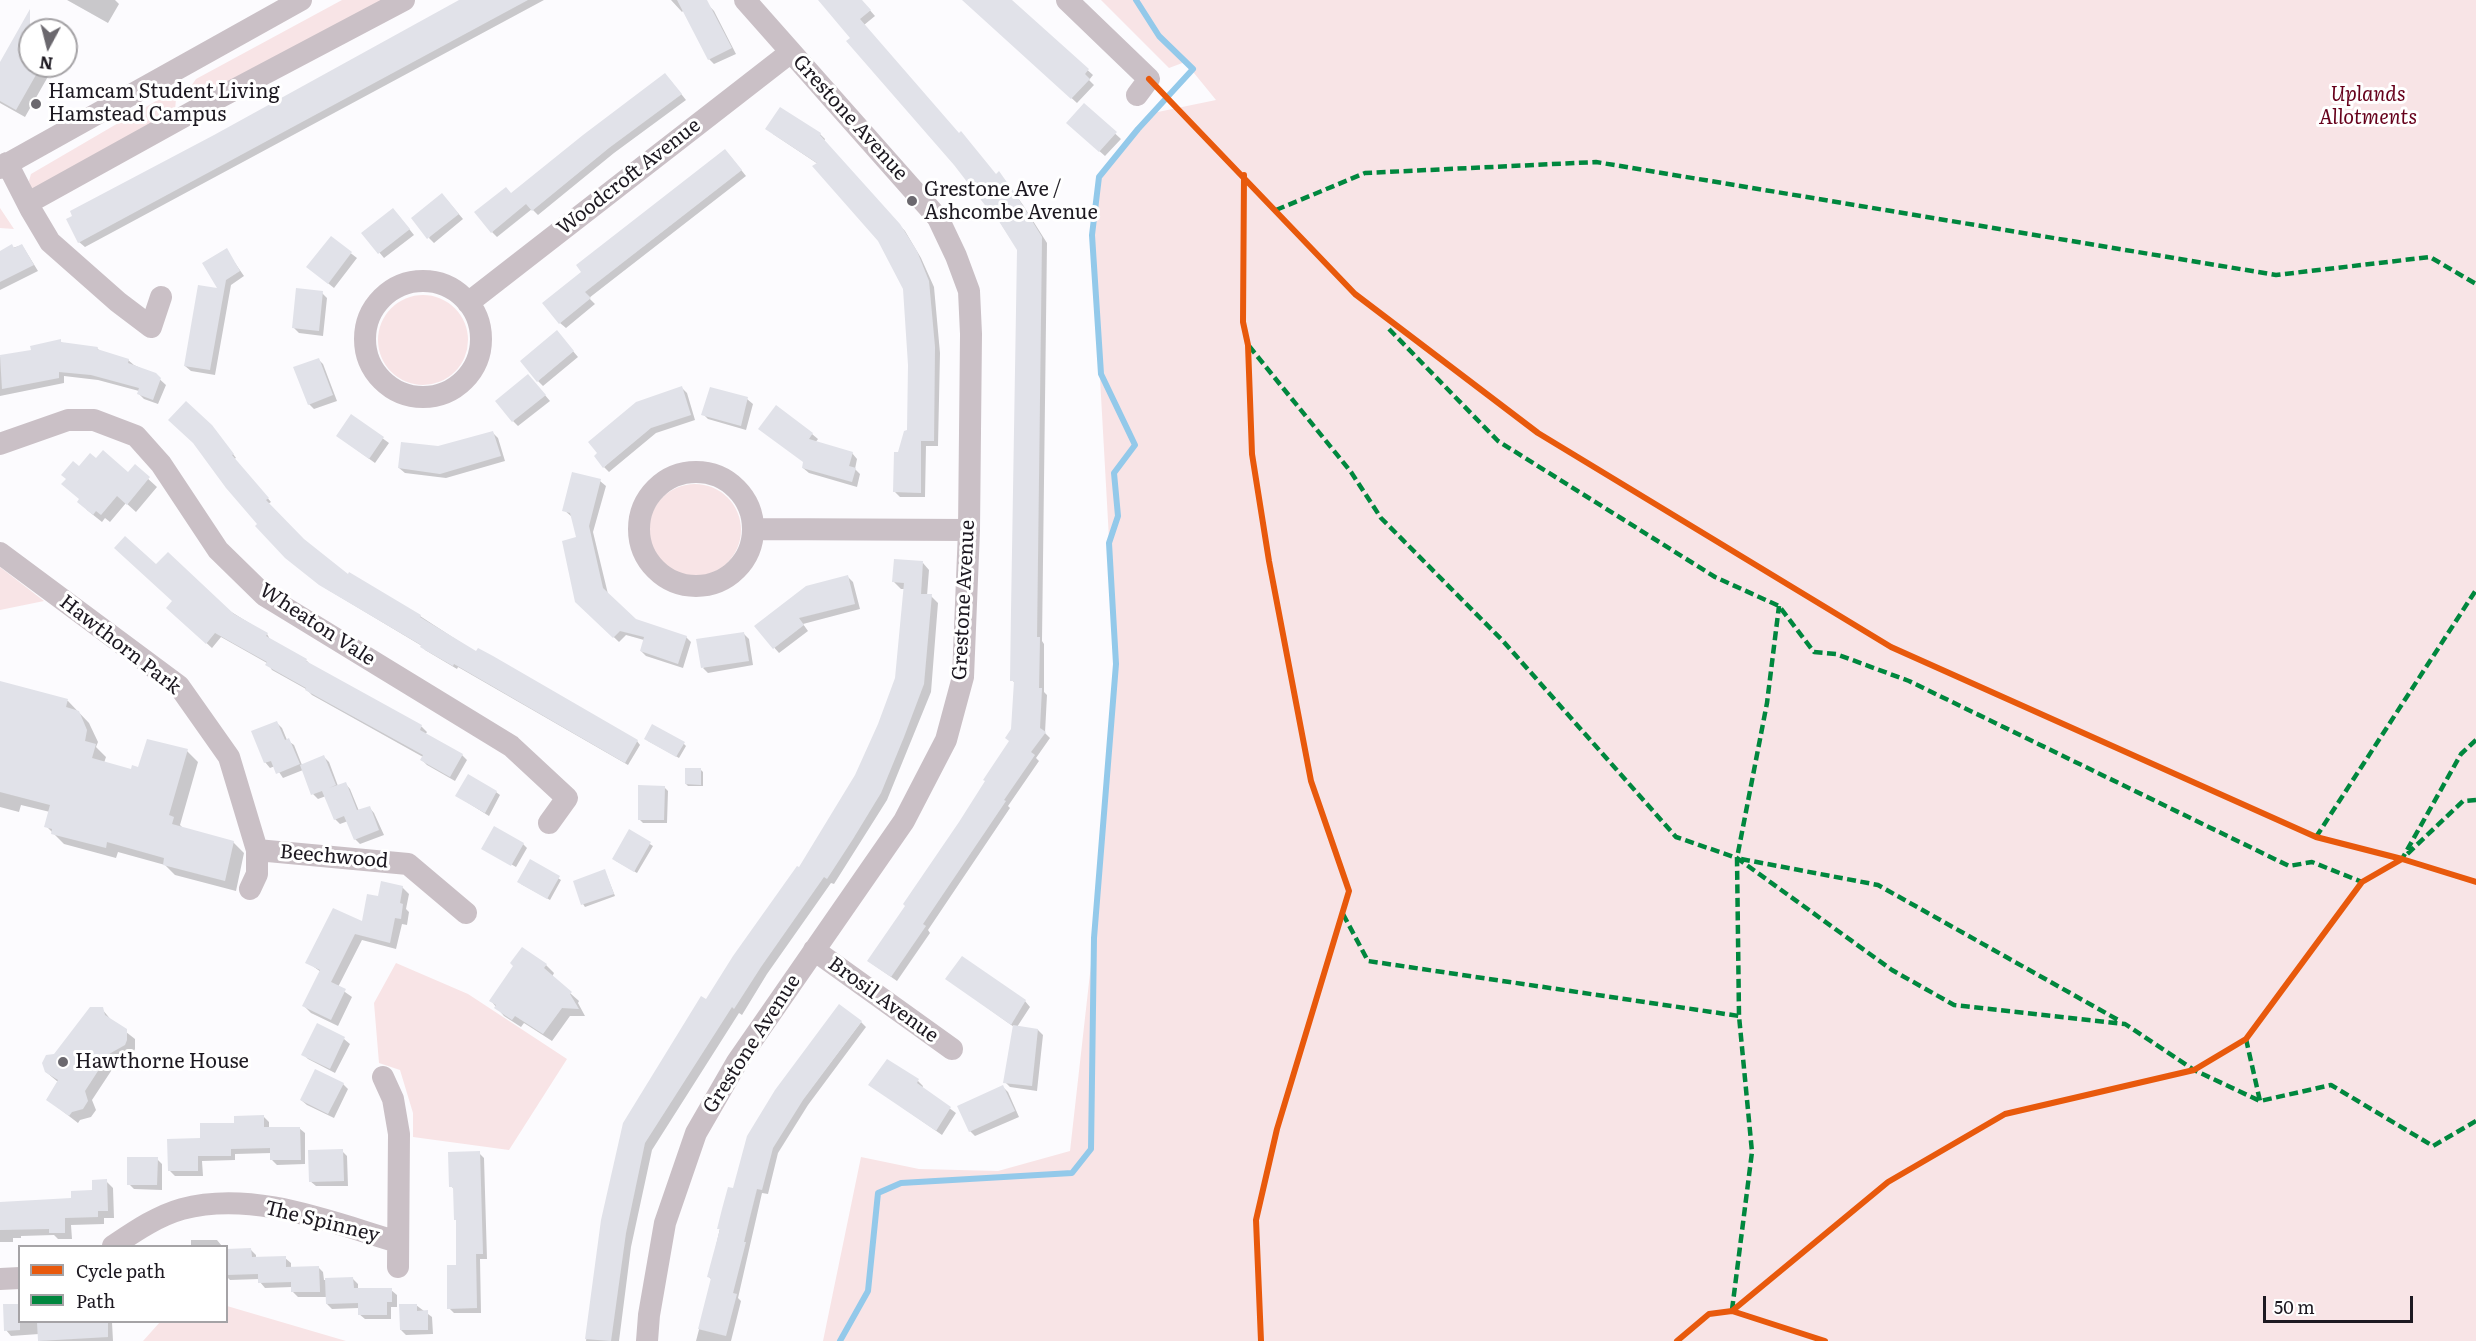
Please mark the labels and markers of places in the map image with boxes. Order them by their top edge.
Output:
place label: Hamcam Student Living Hamstead Campus [48,80,280,127]
marker: Hamcam Student Living Hamstead Campus [29,97,43,111]
place label: Grestone Ave / Ashcombe Avenue [924,178,1098,225]
marker: Grestone Ave / Ashcombe Avenue [905,194,919,208]
place label: Hawthorne House [75,1050,249,1074]
marker: Hawthorne House [56,1055,70,1069]

